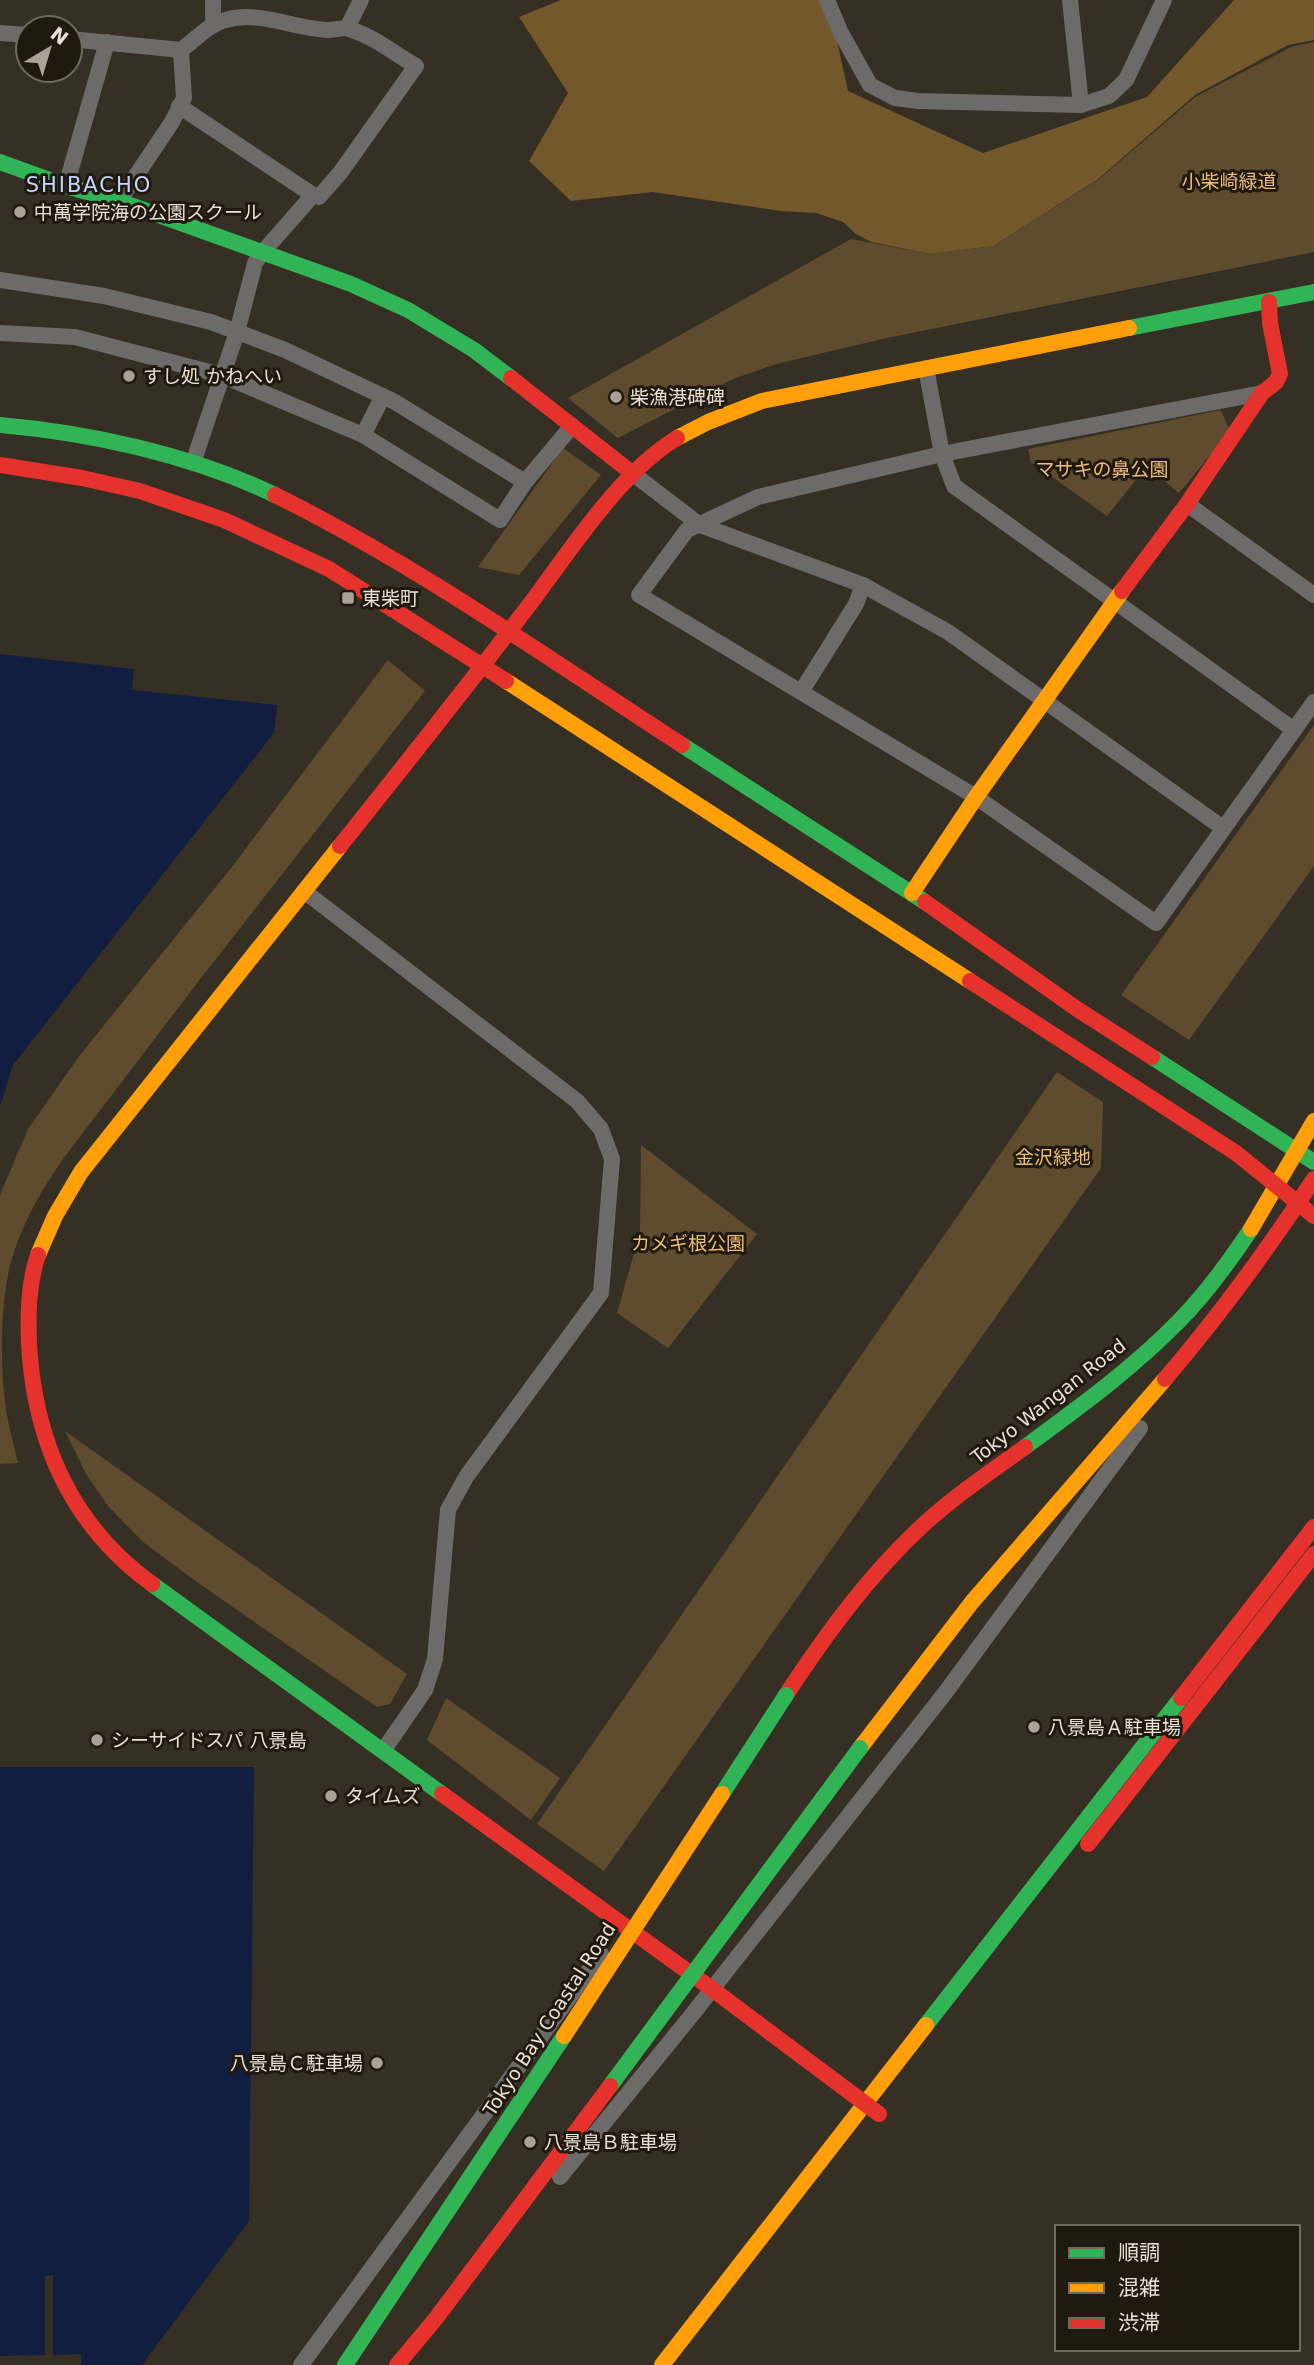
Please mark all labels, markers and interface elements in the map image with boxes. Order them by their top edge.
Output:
north arrow [14,14,84,84]
text: N [46,22,73,49]
park label: 小柴崎緑道 [1181,170,1277,192]
district label: SHIBACHO [26,173,152,197]
place label: 中萬学院海の公園スクール [34,201,262,223]
marker: 中萬学院海の公園スクール [12,204,28,220]
place label: すし処 かねへい [143,365,282,387]
marker: すし処 かねへい [121,368,137,384]
place label: 柴漁港碑碑 [630,386,725,408]
marker: 柴漁港碑碑 [608,389,624,405]
park label: マサキの鼻公園 [1035,458,1169,480]
place label: 東柴町 [362,587,419,609]
marker: 東柴町 [340,590,356,606]
park label: 金沢緑地 [1015,1146,1091,1168]
park label: カメギ根公園 [631,1232,745,1254]
street label: Tokyo Wangan Road [966,1334,1130,1469]
place label: 八景島Ａ駐車場 [1048,1716,1181,1738]
marker: 八景島Ａ駐車場 [1026,1719,1042,1735]
place label: シーサイドスパ 八景島 [111,1729,307,1751]
marker: シーサイドスパ 八景島 [89,1732,105,1748]
place label: タイムズ [345,1785,421,1807]
marker: タイムズ [323,1788,339,1804]
street label: Tokyo Bay Coastal Road [478,1918,620,2120]
place label: 八景島Ｃ駐車場 [230,2052,363,2074]
marker: 八景島Ｃ駐車場 [369,2055,385,2071]
place label: 八景島Ｂ駐車場 [544,2131,677,2153]
marker: 八景島Ｂ駐車場 [522,2134,538,2150]
legend [1055,2225,1300,2351]
text: 順調 [1118,2241,1160,2265]
text: 混雑 [1118,2276,1160,2300]
text: 渋滞 [1118,2311,1160,2335]

